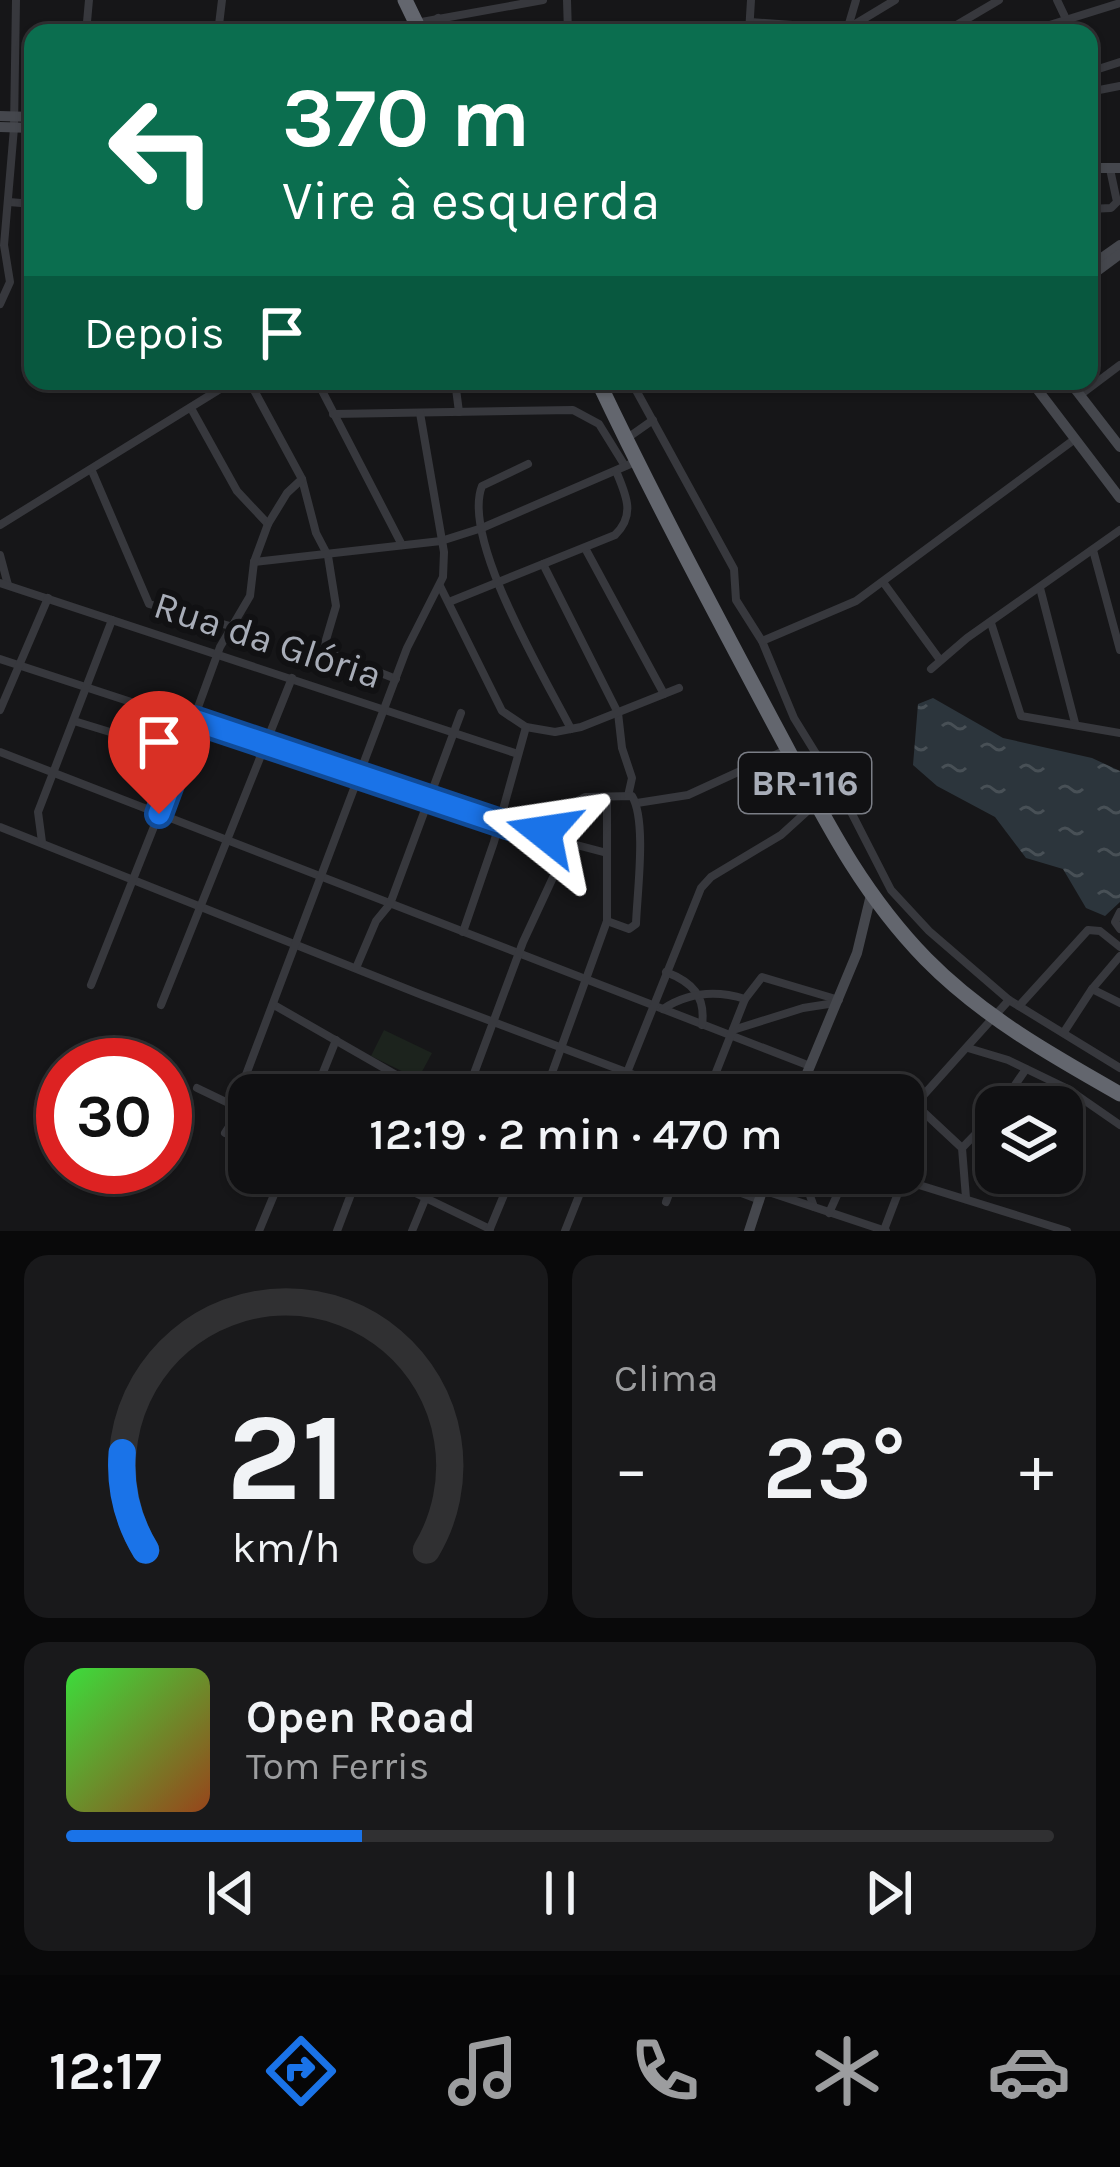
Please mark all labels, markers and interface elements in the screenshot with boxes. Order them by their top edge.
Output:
text: 370 m [282,69,530,167]
icon: left [84,72,240,228]
text: Vire à esquerda [282,169,660,233]
icon: arrive [249,300,315,366]
text: Depois [84,307,225,359]
street label: Rua da Glória [148,582,388,698]
pin [108,691,210,814]
icon: arrive [126,709,192,775]
road number: BR-116 [739,753,871,813]
position arrow [481,769,607,895]
speed limit sign: 30 [36,1038,192,1194]
map controls [975,1086,1083,1194]
button: layers [975,1086,1083,1194]
text: 12:19 · 2 min · 470 m [369,1108,783,1160]
text: Clima [614,1355,718,1401]
text: 21 [226,1385,346,1530]
text: 23° [763,1415,905,1521]
text: − [614,1430,649,1508]
text: + [1019,1430,1054,1508]
text: km/h [232,1522,340,1572]
text: Open Road [246,1691,476,1743]
text: Tom Ferris [246,1743,429,1789]
icon: previous [198,1860,264,1926]
icon: pause [527,1860,593,1926]
icon: next [856,1860,922,1926]
icon: directions [259,2029,343,2113]
icon: music [441,2029,525,2113]
icon: phone [623,2029,707,2113]
icon: climate [805,2029,889,2113]
icon: car [987,2029,1071,2113]
text: 12:17 [49,2039,162,2103]

